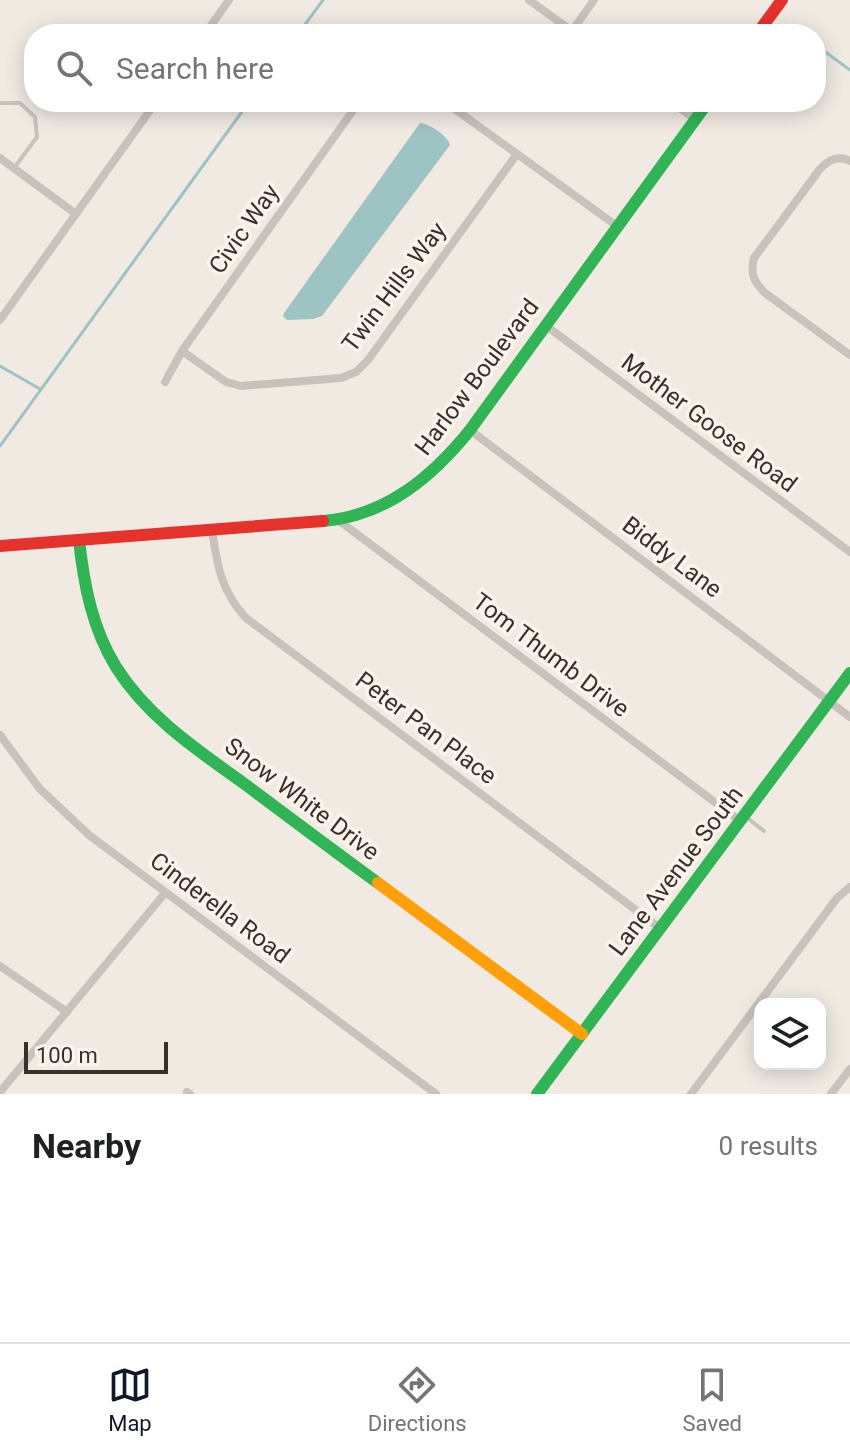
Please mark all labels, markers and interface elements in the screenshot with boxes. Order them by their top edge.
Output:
search box [24,24,826,112]
icon: search [52,46,96,90]
text: Search here [116,51,274,86]
street label: Civic Way [203,178,285,279]
street label: Twin Hills Way [336,216,452,357]
street label: Harlow Boulevard [409,293,545,461]
street label: Mother Goose Road [616,348,802,498]
street label: Biddy Lane [617,511,727,603]
street label: Tom Thumb Drive [467,587,635,723]
street label: Peter Pan Place [350,666,502,790]
street label: Snow White Drive [219,732,385,866]
street label: Lane Avenue South [603,781,749,961]
street label: Cinderella Road [145,846,295,970]
map controls [754,998,826,1070]
button: layers [754,998,826,1070]
scale bar [24,1038,168,1074]
text: 100 m [36,1043,98,1068]
text: Nearby [32,1126,141,1166]
text: 0 results [719,1131,818,1161]
tab: Map [108,1363,152,1436]
tab: Directions [368,1363,467,1436]
tab: Saved [683,1363,742,1436]

